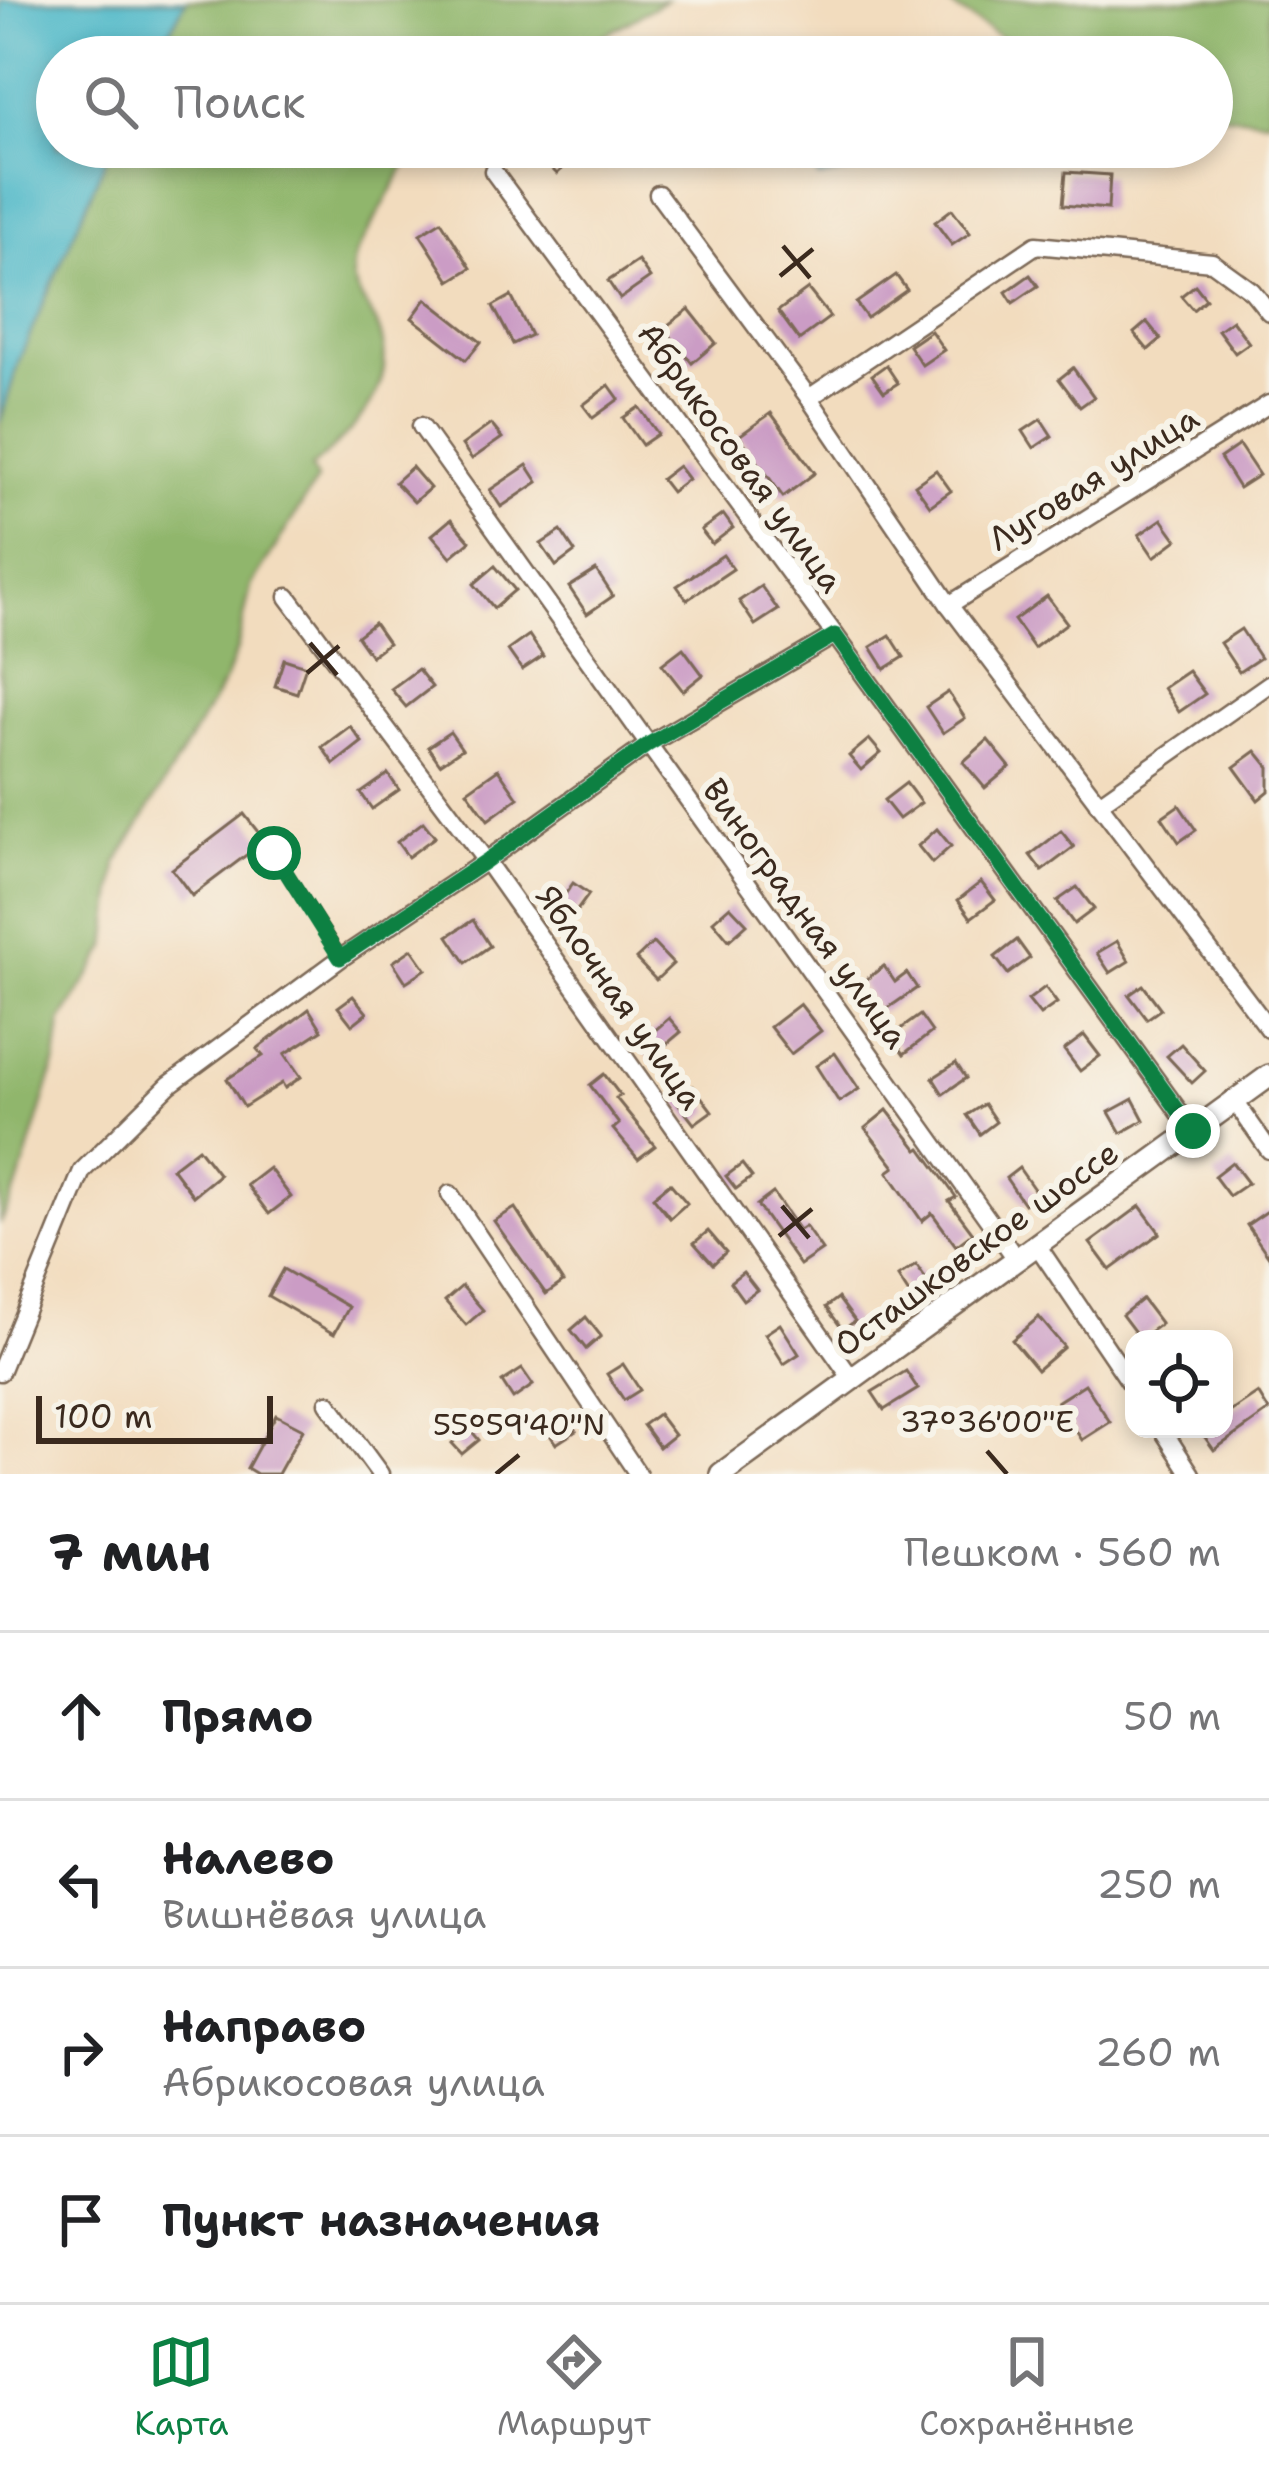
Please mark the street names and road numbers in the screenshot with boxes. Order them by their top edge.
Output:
street label: Абрикосовая улица [627,313,854,602]
street label: Луговая улица [979,396,1207,561]
street label: Виноградная улица [692,769,919,1057]
street label: Яблочная улица [525,876,714,1118]
street label: Осташковское шоссе [825,1130,1128,1367]

